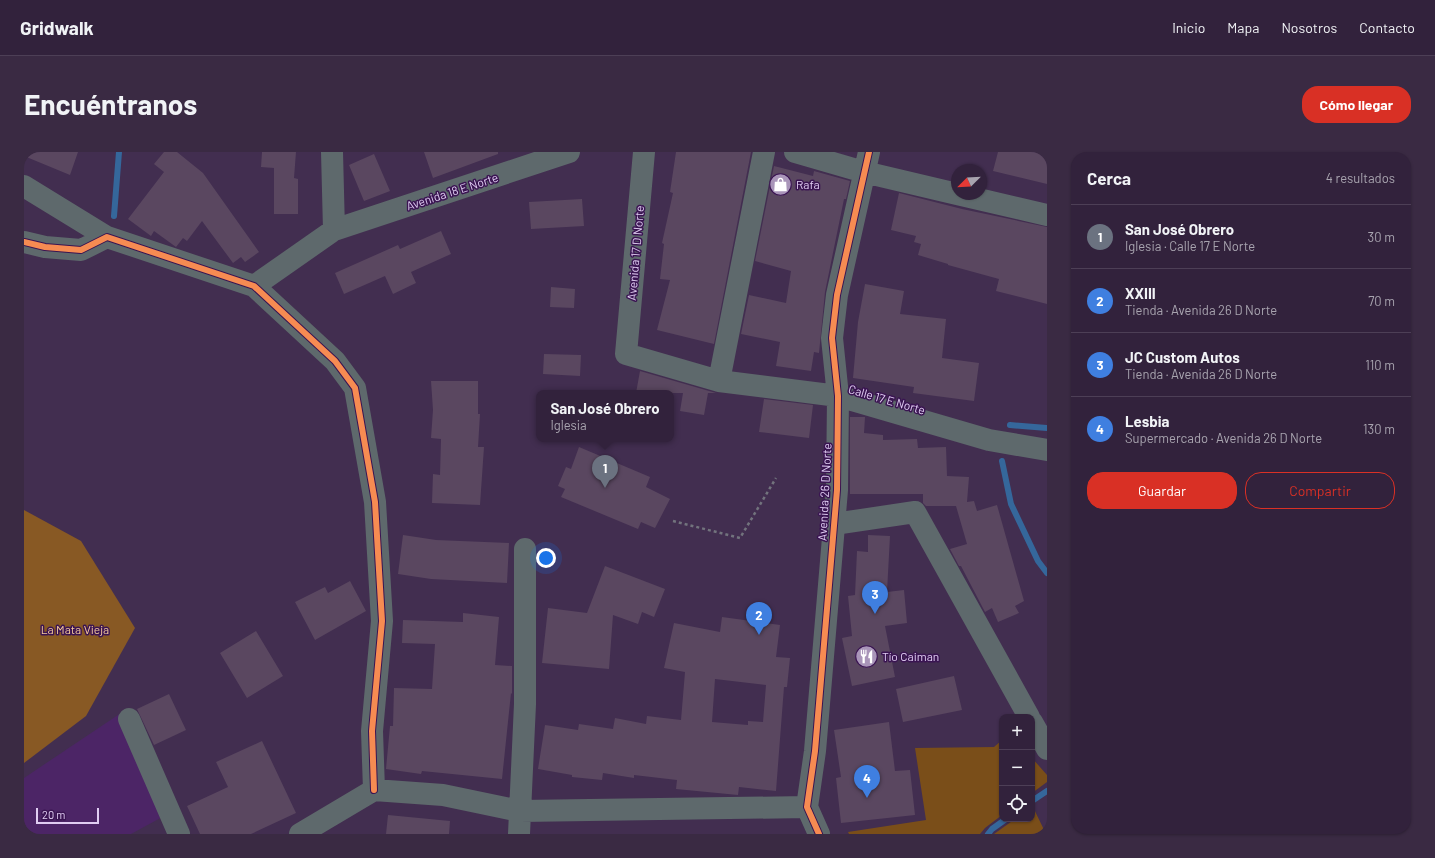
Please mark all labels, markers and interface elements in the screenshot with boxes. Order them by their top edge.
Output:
text: Gridwalk [20,16,94,39]
text: Inicio [1172,19,1205,36]
text: Mapa [1227,19,1259,36]
text: Nosotros [1281,19,1337,36]
text: Contacto [1359,19,1415,36]
button: Cómo llegar [1302,86,1411,123]
text: Encuéntranos [24,87,197,121]
north arrow [951,164,987,200]
text: Cerca [1087,168,1131,188]
street label: Avenida 18 E Norte [404,170,500,212]
text: 4 resultados [1326,170,1395,186]
shop icon: Rafa [768,171,794,197]
place label: Rafa [796,177,820,191]
street label: Avenida 17 D Norte [624,205,646,301]
text: San José Obrero [1125,220,1234,238]
text: 1 [1098,229,1102,245]
text: 30 m [1368,229,1395,245]
text: Iglesia · Calle 17 E Norte [1125,238,1255,254]
text: XXIII [1125,284,1156,302]
text: 2 [1096,293,1104,309]
text: 70 m [1368,293,1395,309]
text: Tienda · Avenida 26 D Norte [1125,302,1277,318]
text: JC Custom Autos [1125,348,1240,366]
text: 3 [1096,357,1104,373]
text: 110 m [1365,357,1395,373]
text: Tienda · Avenida 26 D Norte [1125,366,1277,382]
street label: Calle 17 E Norte [847,381,927,417]
popup [536,390,674,442]
text: San José Obrero [550,399,660,417]
text: Lesbia [1125,412,1169,430]
text: Iglesia [550,417,587,433]
text: 4 [1096,421,1104,437]
text: 130 m [1363,421,1395,437]
text: Supermercado · Avenida 26 D Norte [1125,430,1322,446]
street label: Avenida 26 D Norte [814,443,834,541]
pin: 1 [592,455,618,488]
button: Guardar [1087,472,1237,509]
button: Compartir [1245,472,1395,509]
your location [536,548,556,568]
pin: 3 [862,581,888,614]
pin: 2 [746,602,772,635]
park label: La Mata Vieja [41,622,109,636]
restaurant icon: Tío Caiman [853,643,879,669]
place label: Tío Caiman [882,649,939,663]
map controls [999,714,1035,822]
button: + [999,714,1035,750]
button: − [999,750,1035,786]
pin: 4 [854,765,880,798]
button: locate [999,786,1035,822]
scale bar [36,806,99,825]
text: 20 m [42,808,65,821]

